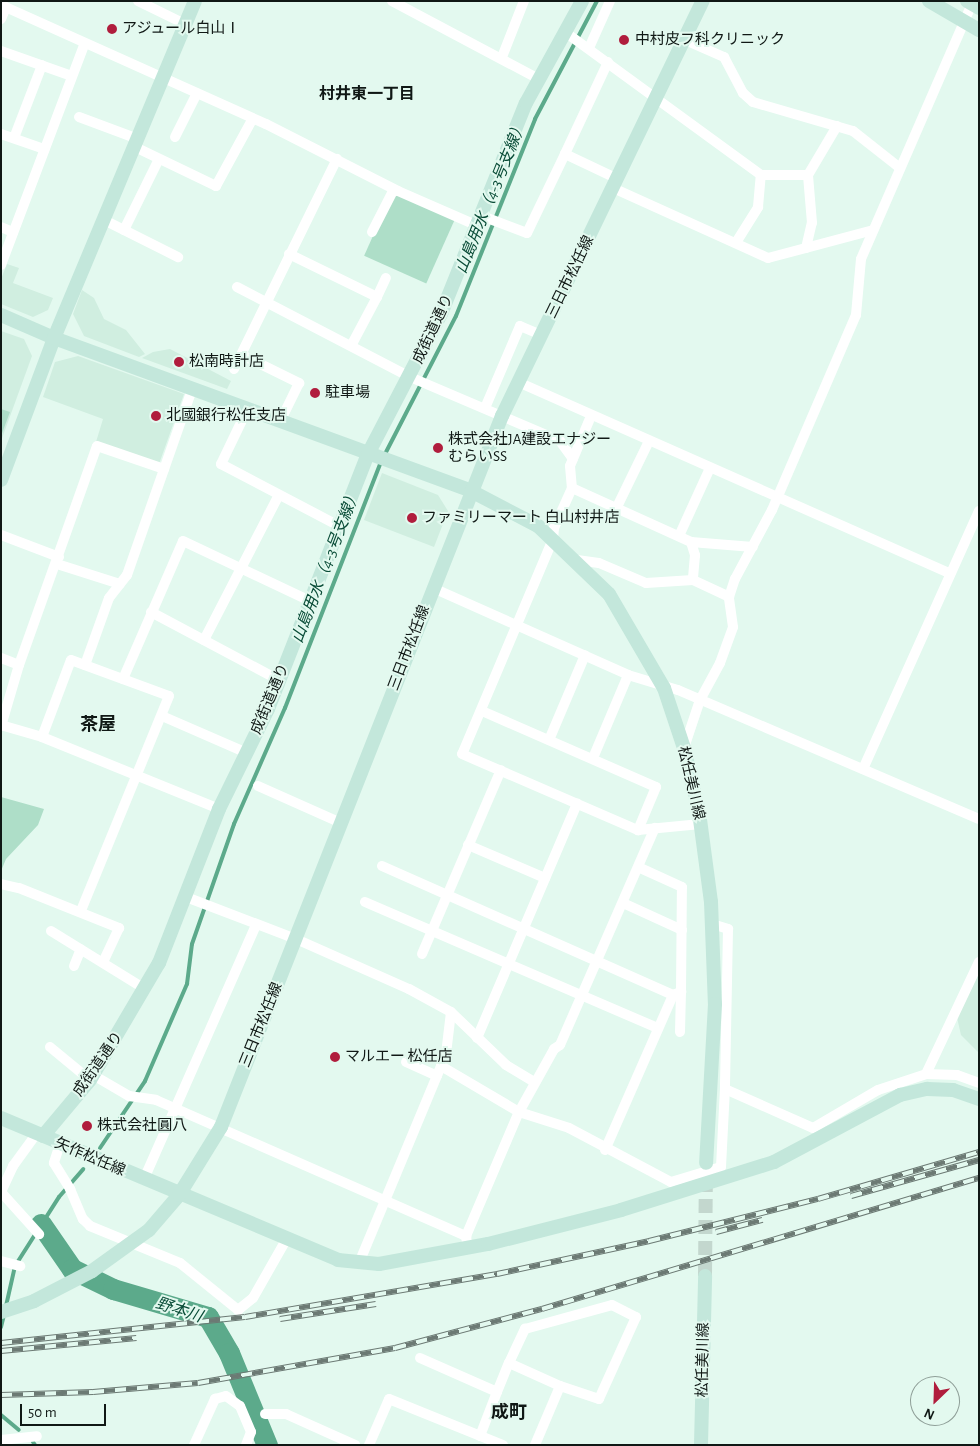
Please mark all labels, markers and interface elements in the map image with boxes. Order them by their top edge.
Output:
place label: アジュール白山Ⅰ [122,20,242,38]
marker: アジュール白山Ⅰ [106,23,118,35]
place label: 中村皮フ科クリニック [635,31,785,49]
marker: 中村皮フ科クリニック [617,33,631,47]
district label: 村井東一丁目 [319,84,415,104]
water label: 山島用水（4-3号支線） [452,118,530,276]
street label: 三日市松任線 [542,233,598,321]
street label: 成街道通り [409,291,457,367]
place label: 松南時計店 [189,353,264,371]
marker: 松南時計店 [173,356,185,368]
place label: 駐車場 [325,384,370,402]
marker: 駐車場 [309,387,321,399]
place label: 北國銀行松任支店 [166,407,286,425]
marker: 北國銀行松任支店 [150,410,162,422]
place label: 株式会社JA建設エナジー むらいSS [448,430,611,465]
marker: 株式会社JA建設エナジー むらいSS [432,442,444,454]
water label: 山島用水（4-3号支線） [288,486,364,646]
place label: ファミリーマート 白山村井店 [422,509,619,527]
marker: ファミリーマート 白山村井店 [406,512,418,524]
street label: 三日市松任線 [384,603,434,693]
street label: 成街道通り [247,661,293,737]
district label: 茶屋 [80,714,116,736]
street label: 松任美川線 [674,744,708,822]
street label: 三日市松任線 [236,980,286,1070]
street label: 成街道通り [69,1028,127,1100]
place label: マルエー 松任店 [345,1048,452,1066]
marker: マルエー 松任店 [329,1051,341,1063]
place label: 株式会社圓八 [97,1117,187,1135]
marker: 株式会社圓八 [81,1120,93,1132]
street label: 矢作松任線 [52,1134,128,1180]
water label: 野本川 [153,1293,205,1327]
street label: 松任美川線 [693,1322,713,1398]
north arrow [910,1376,960,1426]
scale bar [22,1394,109,1426]
district label: 成町 [491,1402,527,1424]
text: 50 m [28,1405,57,1420]
text: N [922,1405,937,1422]

